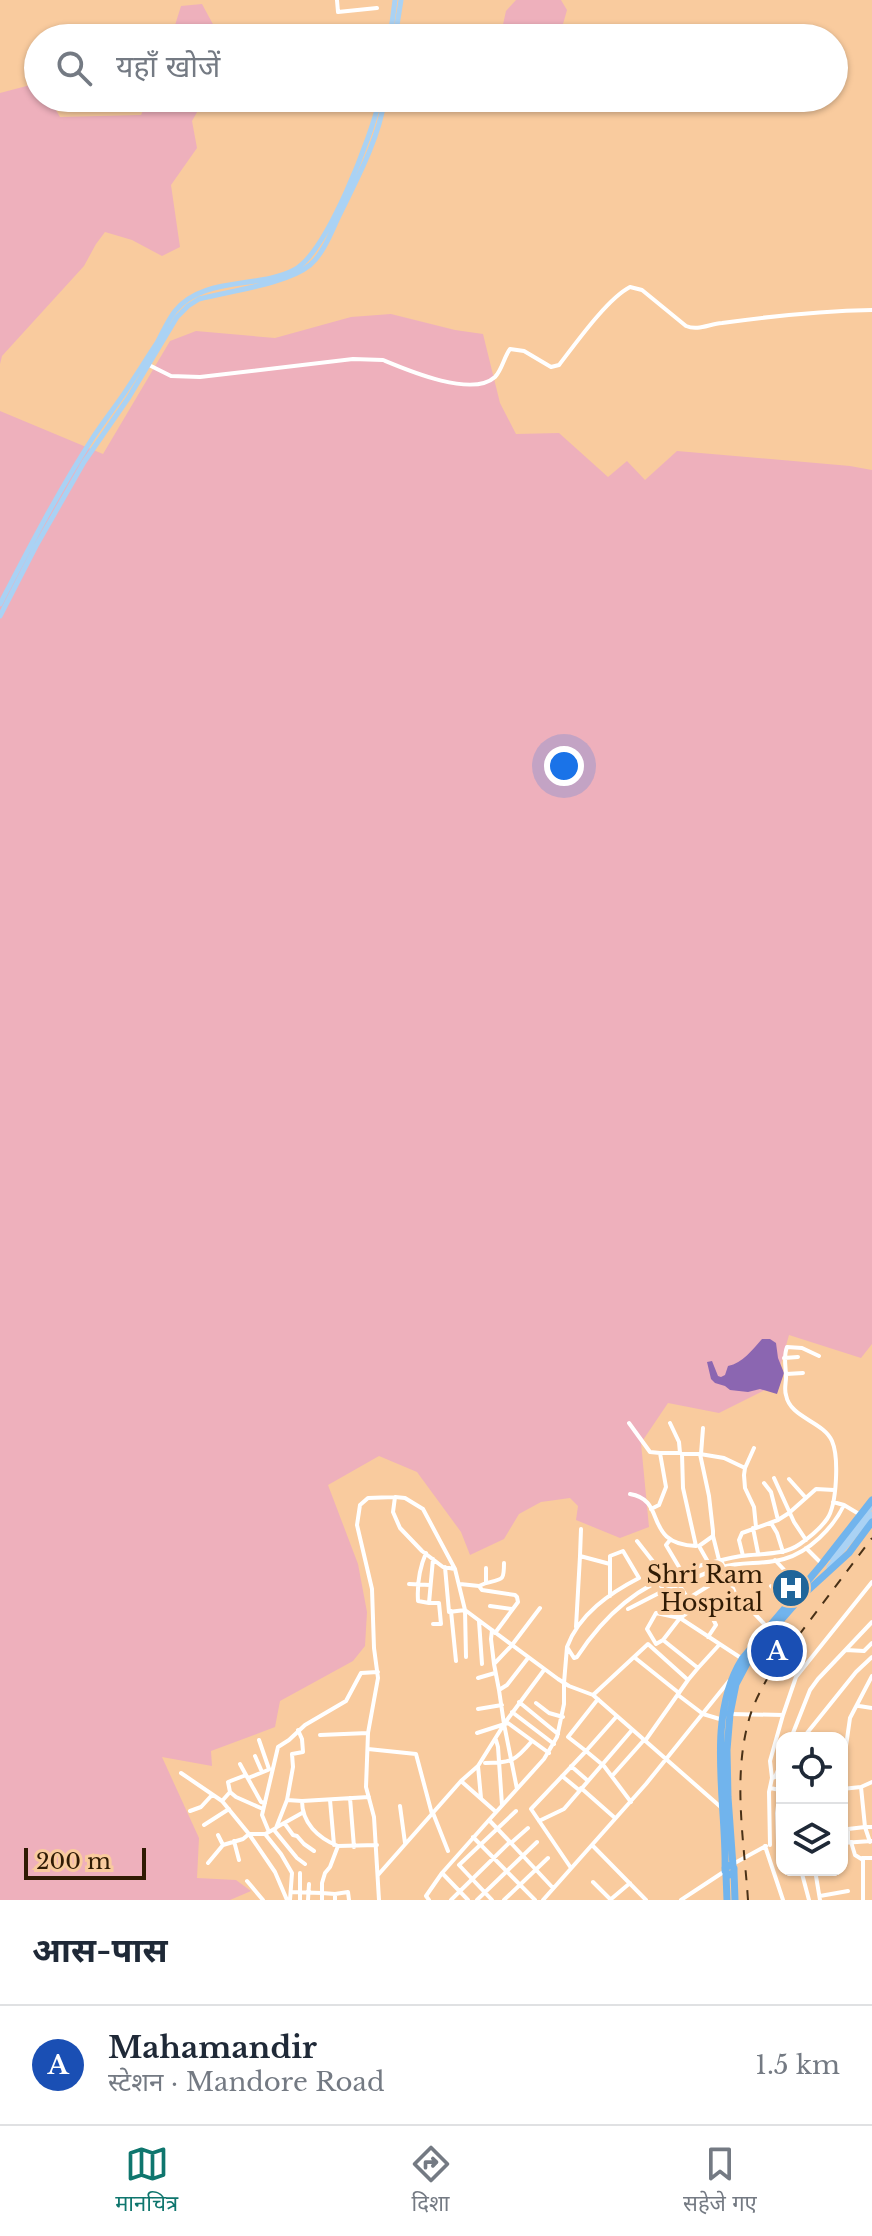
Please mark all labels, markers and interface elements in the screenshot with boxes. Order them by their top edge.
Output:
search box [24,24,848,112]
icon: search [52,46,96,90]
text: यहाँ खोजें [116,48,220,85]
your location [544,746,584,786]
place label: Shri Ram Hospital [647,1560,763,1617]
hospital icon: Shri Ram Hospital [770,1567,812,1609]
pin: A [751,1621,803,1681]
map controls [776,1732,848,1876]
button: locate [776,1732,848,1804]
button: layers [776,1804,848,1876]
scale bar [24,1844,146,1880]
text: 200 m [36,1848,111,1875]
text: आस-पास [32,1929,168,1971]
text: Mahamandir [108,2029,317,2066]
text: A [47,2049,69,2081]
text: 1.5 km [755,2049,840,2081]
text: स्टेशन · Mandore Road [108,2066,385,2098]
tab: मानचित्र [115,2142,178,2220]
tab: दिशा [409,2142,453,2220]
tab: सहेजे गए [683,2142,757,2220]

